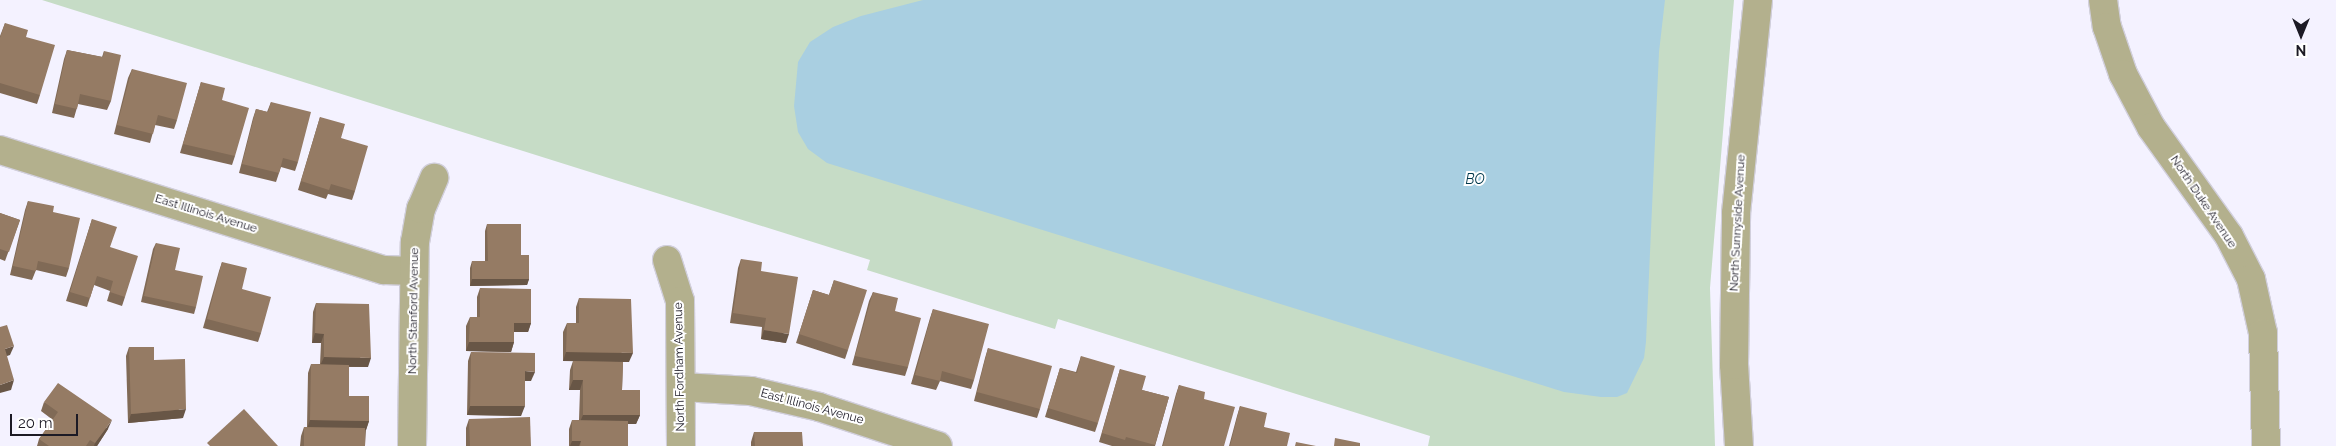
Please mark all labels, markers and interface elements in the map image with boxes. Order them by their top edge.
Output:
north arrow [2276,10,2326,60]
text: N [2296,42,2306,58]
street label: North Duke Avenue [2167,153,2239,251]
street label: North Sunnyside Avenue [1727,154,1749,292]
water label: BO [1465,171,1485,187]
street label: East Illinois Avenue [153,192,259,236]
street label: North Stanford Avenue [406,247,422,375]
street label: North Fordham Avenue [672,302,688,432]
street label: East Illinois Avenue [759,386,865,428]
scale bar [12,404,80,436]
text: 20 m [18,414,53,432]

